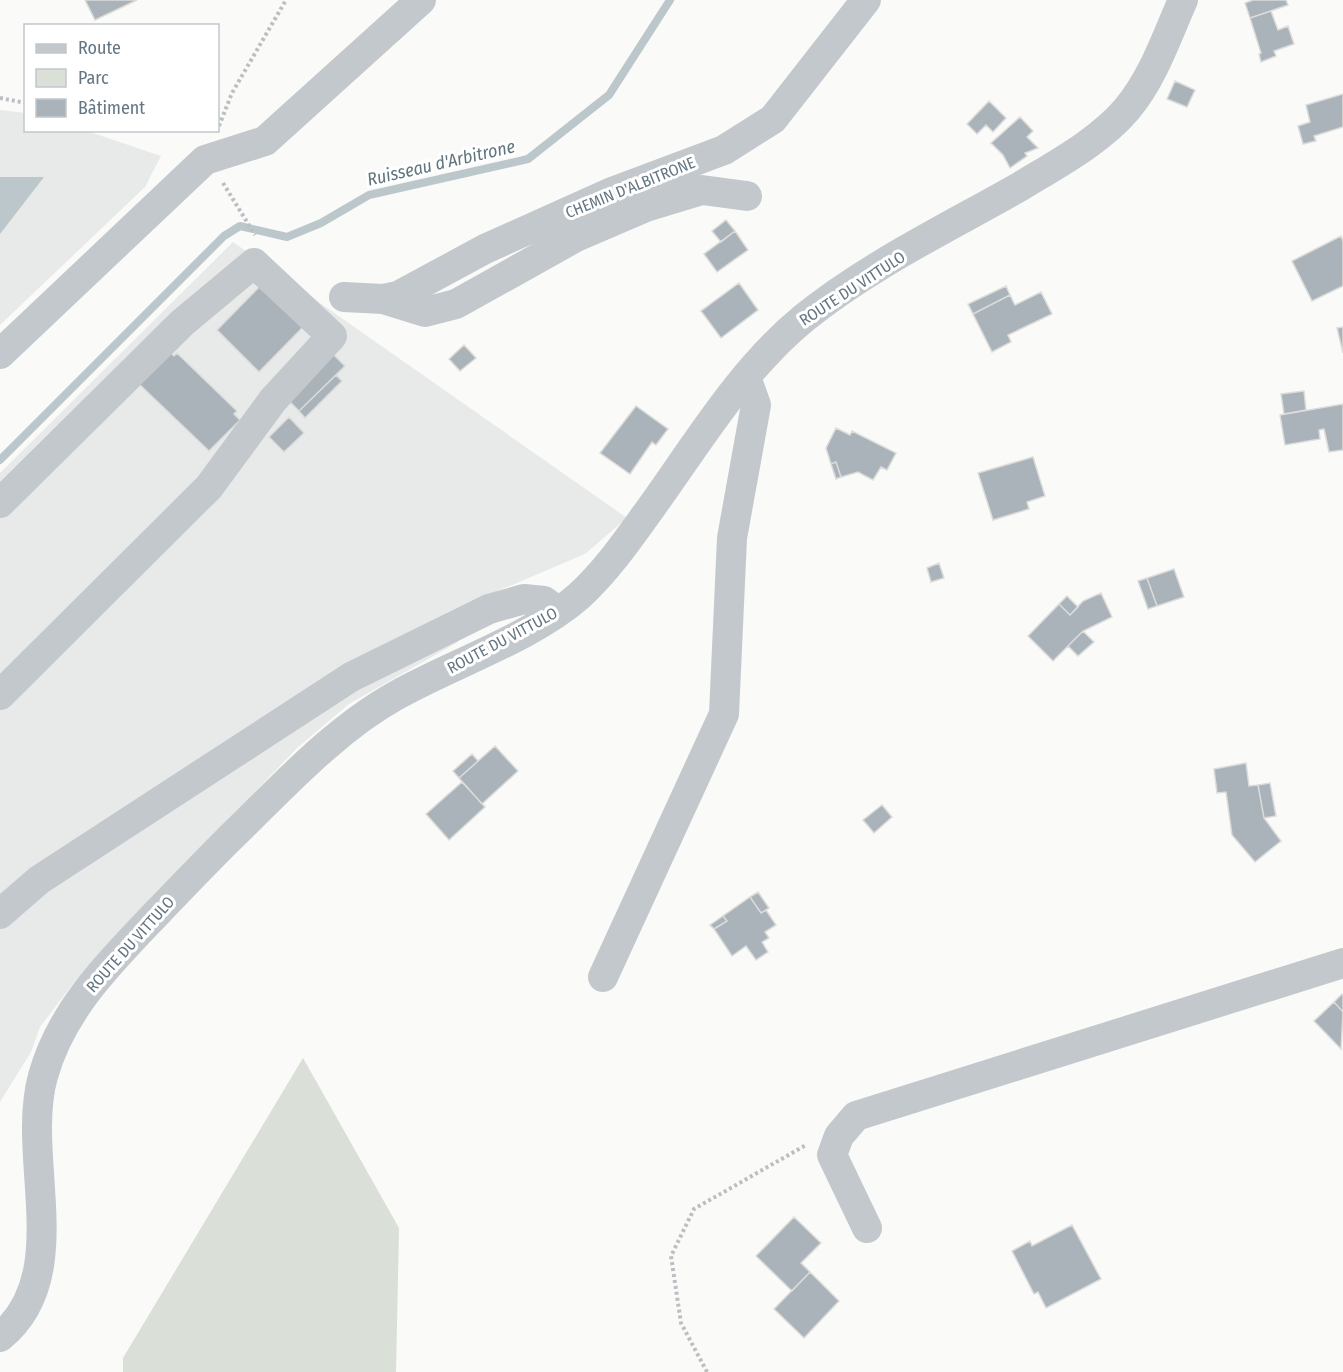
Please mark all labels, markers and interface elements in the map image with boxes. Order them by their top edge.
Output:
legend [24,24,219,132]
text: Route [78,37,121,59]
text: Parc [78,67,109,89]
text: Bâtiment [78,97,145,119]
water label: Ruisseau d'Arbitrone [365,135,518,191]
street label: CHEMIN D'ALBITRONE [563,153,698,222]
street label: ROUTE DU VITTULO [796,247,909,330]
street label: ROUTE DU VITTULO [444,603,561,678]
street label: ROUTE DU VITTULO [82,893,178,996]

